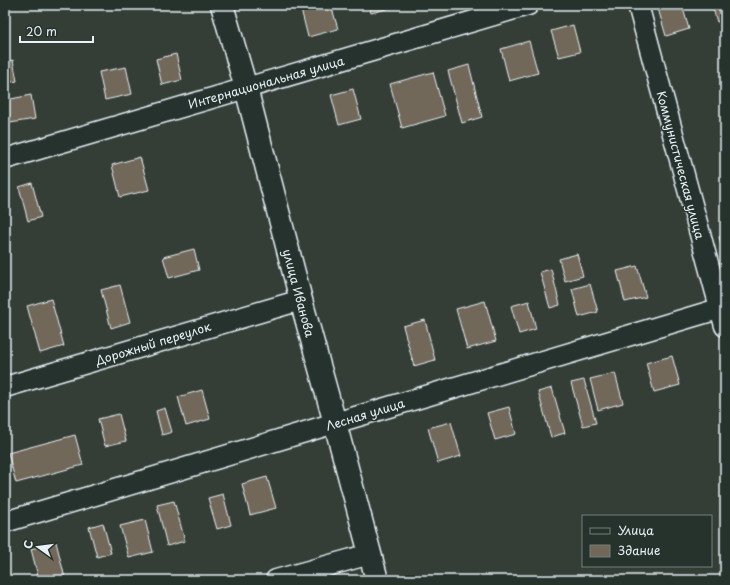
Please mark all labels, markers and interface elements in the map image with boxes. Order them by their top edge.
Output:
scale bar [20,18,93,44]
text: 20 m [26,22,57,40]
street label: Интернациональная улица [186,51,346,113]
street label: Коммунистическая улица [653,89,710,241]
street label: улица Иванова [279,247,320,340]
street label: Дорожный переулок [92,317,214,369]
street label: Лесная улица [323,393,407,435]
legend [582,515,712,567]
text: Улица [618,521,654,539]
north arrow [18,527,58,567]
text: С [19,538,37,551]
text: Здание [618,541,660,559]

